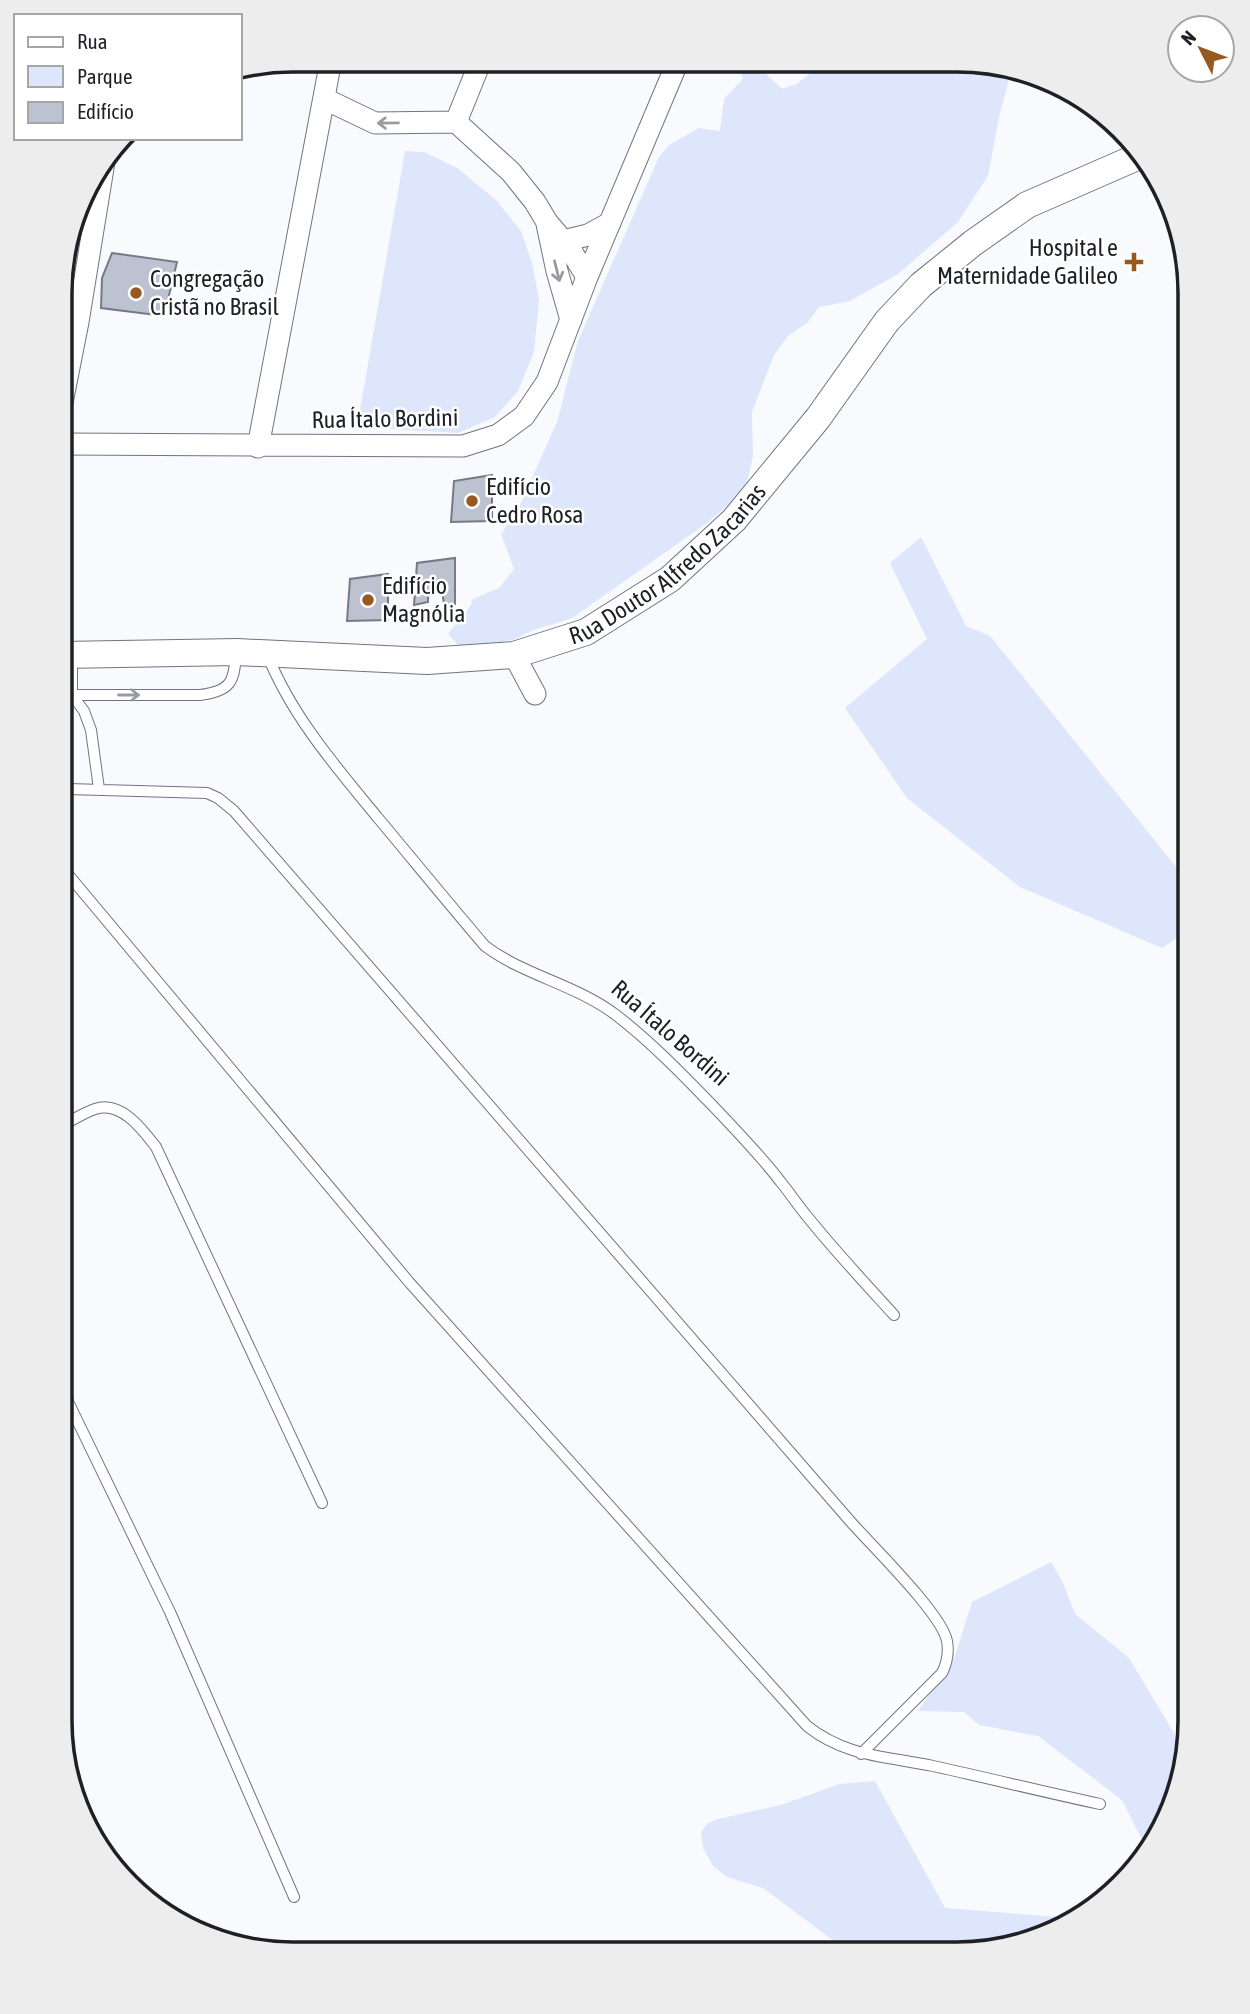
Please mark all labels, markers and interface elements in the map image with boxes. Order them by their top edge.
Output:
legend [14,14,242,140]
north arrow [1166,14,1236,84]
text: N [1176,26,1200,49]
text: Rua [77,29,107,53]
text: Parque [77,64,132,88]
text: Edifício [77,99,134,123]
one-way arrow [376,116,399,130]
place label: Hospital e Maternidade Galileo [937,234,1118,289]
marker: Hospital e Maternidade Galileo [1124,252,1144,272]
one-way arrow [551,259,564,282]
place label: Congregação Cristã no Brasil [150,265,280,320]
marker: Congregação Cristã no Brasil [128,285,144,301]
street label: Rua Ítalo Bordini [311,404,459,433]
place label: Edifício Cedro Rosa [486,473,584,528]
street label: Rua Doutor Alfredo Zacarias [566,478,771,650]
marker: Edifício Cedro Rosa [464,493,480,509]
place label: Edifício Magnólia [382,572,466,627]
marker: Edifício Magnólia [360,592,376,608]
one-way arrow [117,688,140,702]
street label: Rua Ítalo Bordini [606,974,735,1091]

